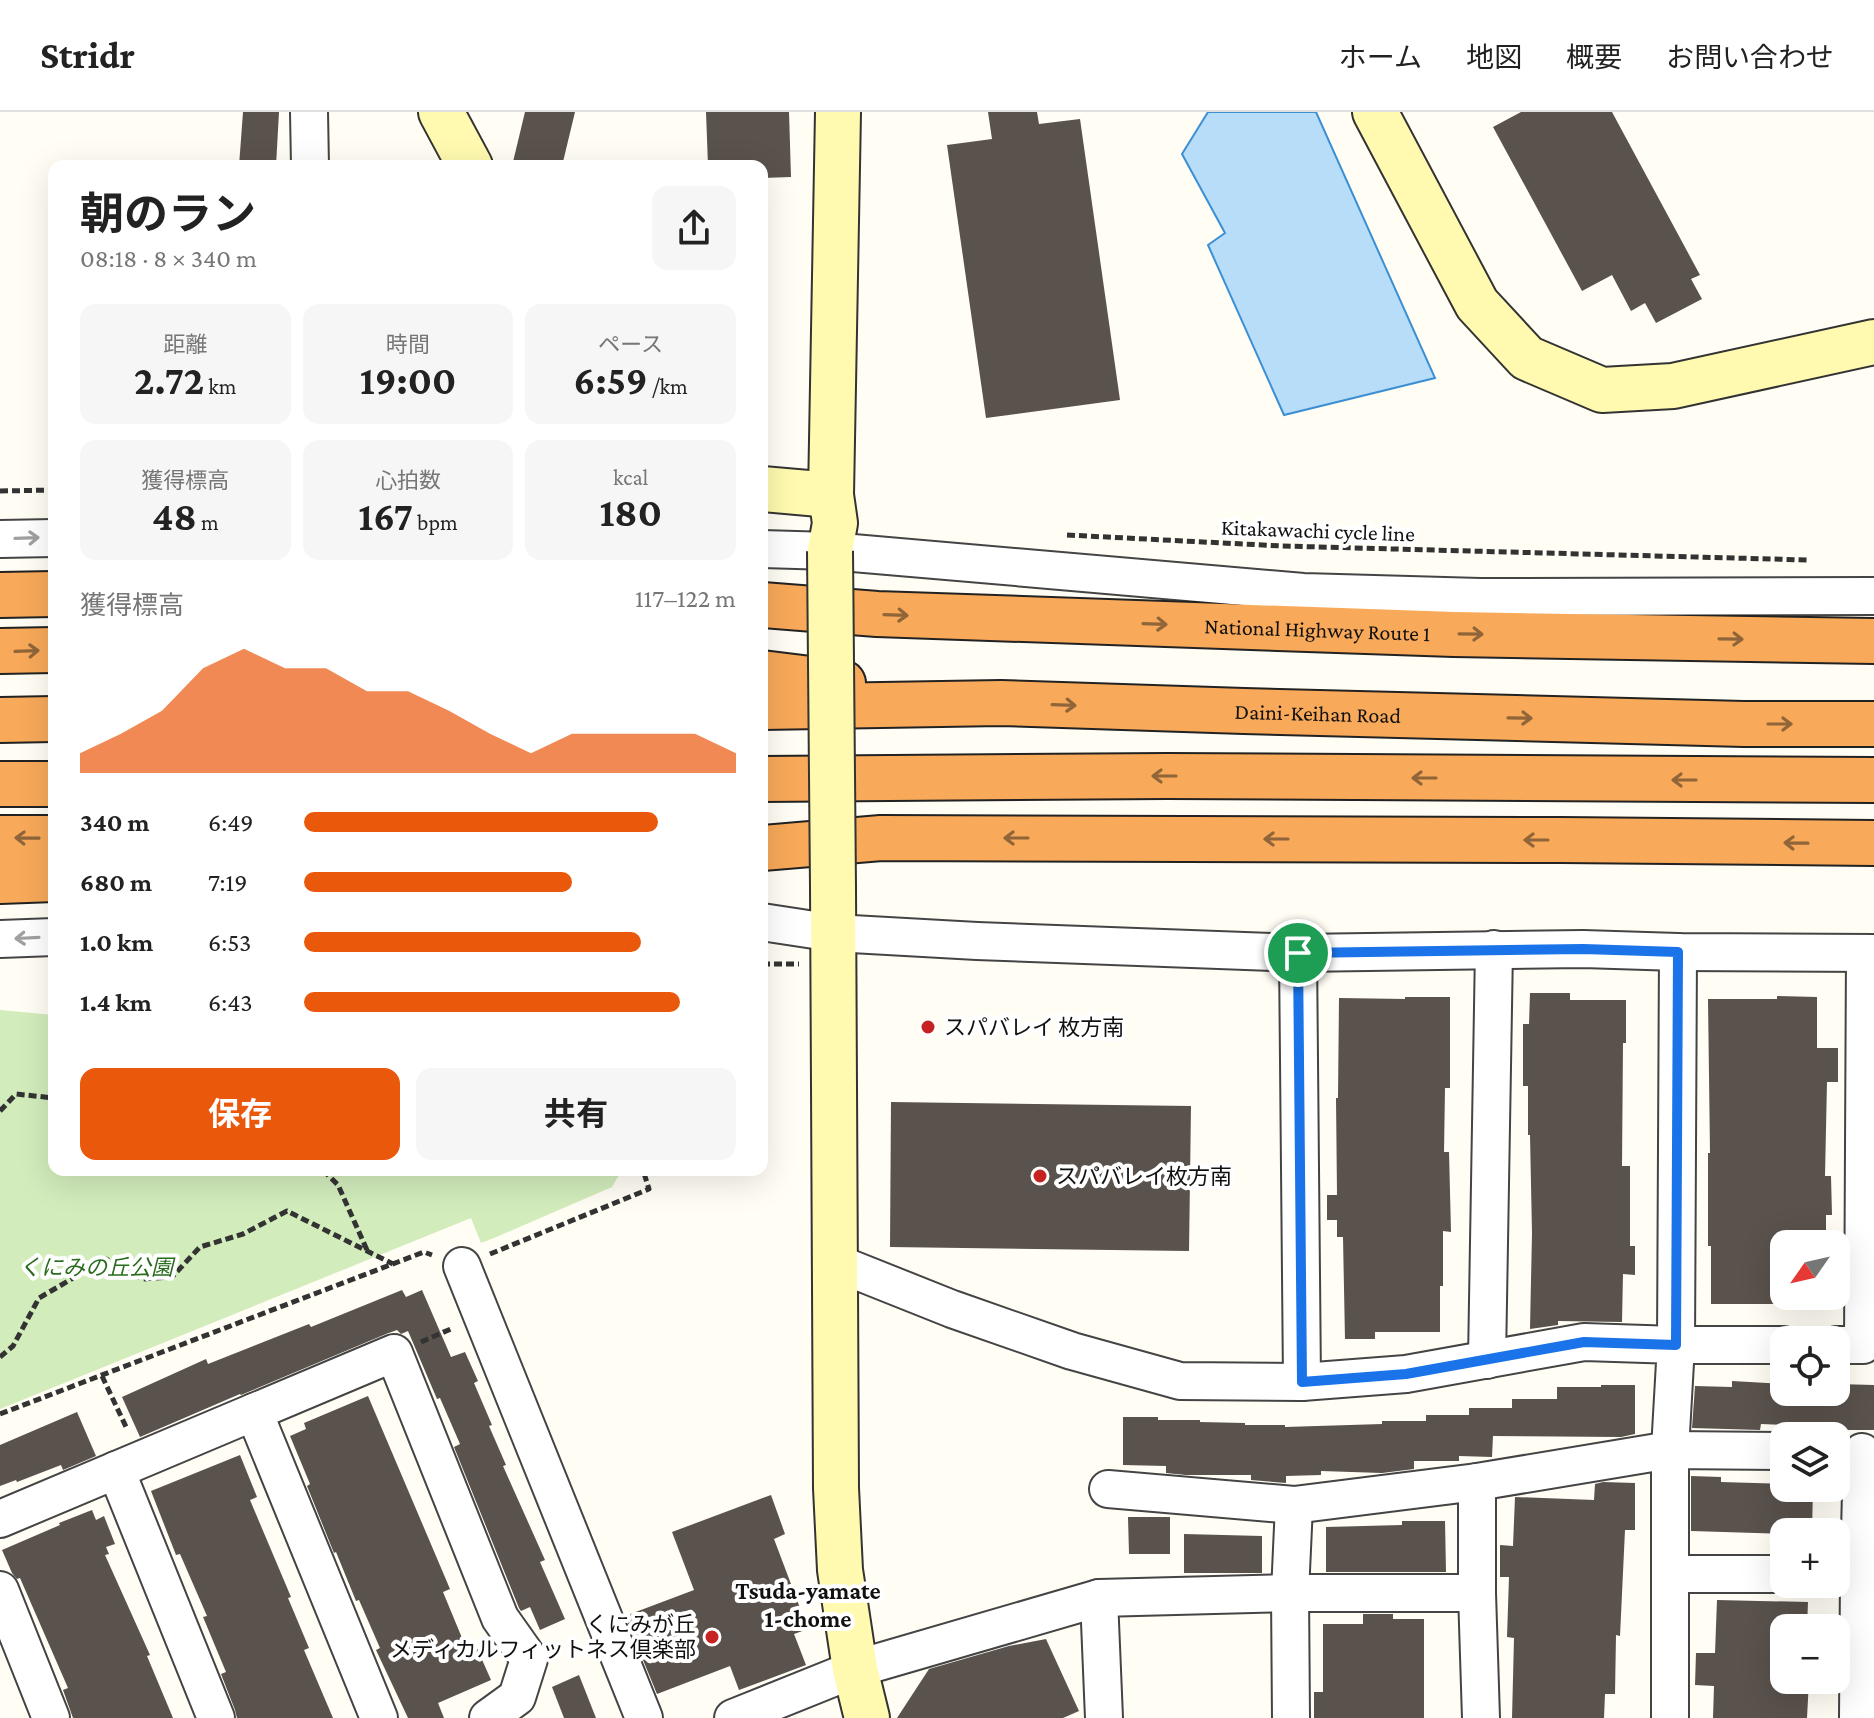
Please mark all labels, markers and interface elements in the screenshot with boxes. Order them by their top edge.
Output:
text: Stridr [40,34,135,76]
text: ホーム [1339,42,1422,73]
text: 地図 [1466,42,1522,73]
text: 概要 [1566,42,1622,73]
text: お問い合わせ [1666,42,1834,73]
button: share [652,186,736,270]
text: 朝のラン [80,190,256,238]
text: 08:18 · 8 × 340 m [80,244,257,273]
text: 距離 [163,332,207,357]
text: 時間 [386,332,430,357]
text: ペース [598,332,663,357]
text: 2.72 [134,358,204,403]
text: 19:00 [360,358,456,403]
text: 6:59 [574,358,648,403]
text: km [204,374,237,399]
text: /km [648,374,688,399]
text: kcal [613,465,648,490]
text: 獲得標高 [141,468,229,493]
text: 心拍数 [375,468,441,493]
text: 180 [599,490,662,535]
text: 48 [152,494,197,539]
text: 167 [358,494,413,539]
text: m [197,510,219,535]
text: bpm [413,510,458,535]
street label: Kitakawachi cycle line [1221,515,1415,546]
one-way arrow [13,531,40,546]
text: 117–122 m [635,584,736,613]
text: 獲得標高 [80,591,184,620]
one-way arrow [882,607,909,622]
street label: National Highway Route 1 [1204,613,1431,646]
one-way arrow [1141,616,1168,631]
one-way arrow [1457,626,1484,642]
one-way arrow [1717,631,1744,646]
one-way arrow [13,643,40,658]
one-way arrow [1050,698,1077,713]
street label: Daini-Keihan Road [1234,699,1402,728]
one-way arrow [1506,711,1533,726]
one-way arrow [1766,716,1793,732]
one-way arrow [1151,768,1178,784]
one-way arrow [1411,770,1438,786]
one-way arrow [1671,772,1698,788]
text: 340 m [80,808,150,837]
text: 6:49 [208,808,253,837]
one-way arrow [14,830,41,846]
one-way arrow [1003,830,1030,846]
one-way arrow [1263,831,1290,847]
one-way arrow [1523,832,1550,848]
one-way arrow [1783,835,1810,851]
text: 680 m [80,868,152,897]
text: 7:19 [208,868,247,897]
pin [1264,919,1332,987]
text: 1.0 km [80,928,153,957]
text: 6:53 [208,928,251,957]
one-way arrow [14,931,41,946]
icon: arrive [1276,931,1320,975]
text: 1.4 km [80,988,152,1017]
text: 6:43 [208,988,253,1017]
place label: スパバレイ 枚方南 [944,1015,1124,1040]
marker: スパバレイ 枚方南 [919,1018,937,1036]
button: 保存 [80,1068,400,1160]
button: 共有 [416,1068,736,1160]
place label: スパバレイ枚方南 [1056,1164,1232,1189]
marker: スパバレイ枚方南 [1031,1167,1049,1185]
north arrow [1770,1230,1850,1310]
map controls [1770,1230,1850,1694]
park label: くにみの丘公園 [19,1255,176,1280]
button: locate [1770,1326,1850,1406]
button: layers [1770,1422,1850,1502]
button: + [1770,1518,1850,1598]
district label: Tsuda-yamate 1-chome [735,1577,881,1632]
place label: くにみが丘 メディカルフィットネス倶楽部 [390,1612,696,1662]
button: − [1770,1614,1850,1694]
marker: くにみが丘 メディカルフィットネス倶楽部 [703,1628,721,1646]

